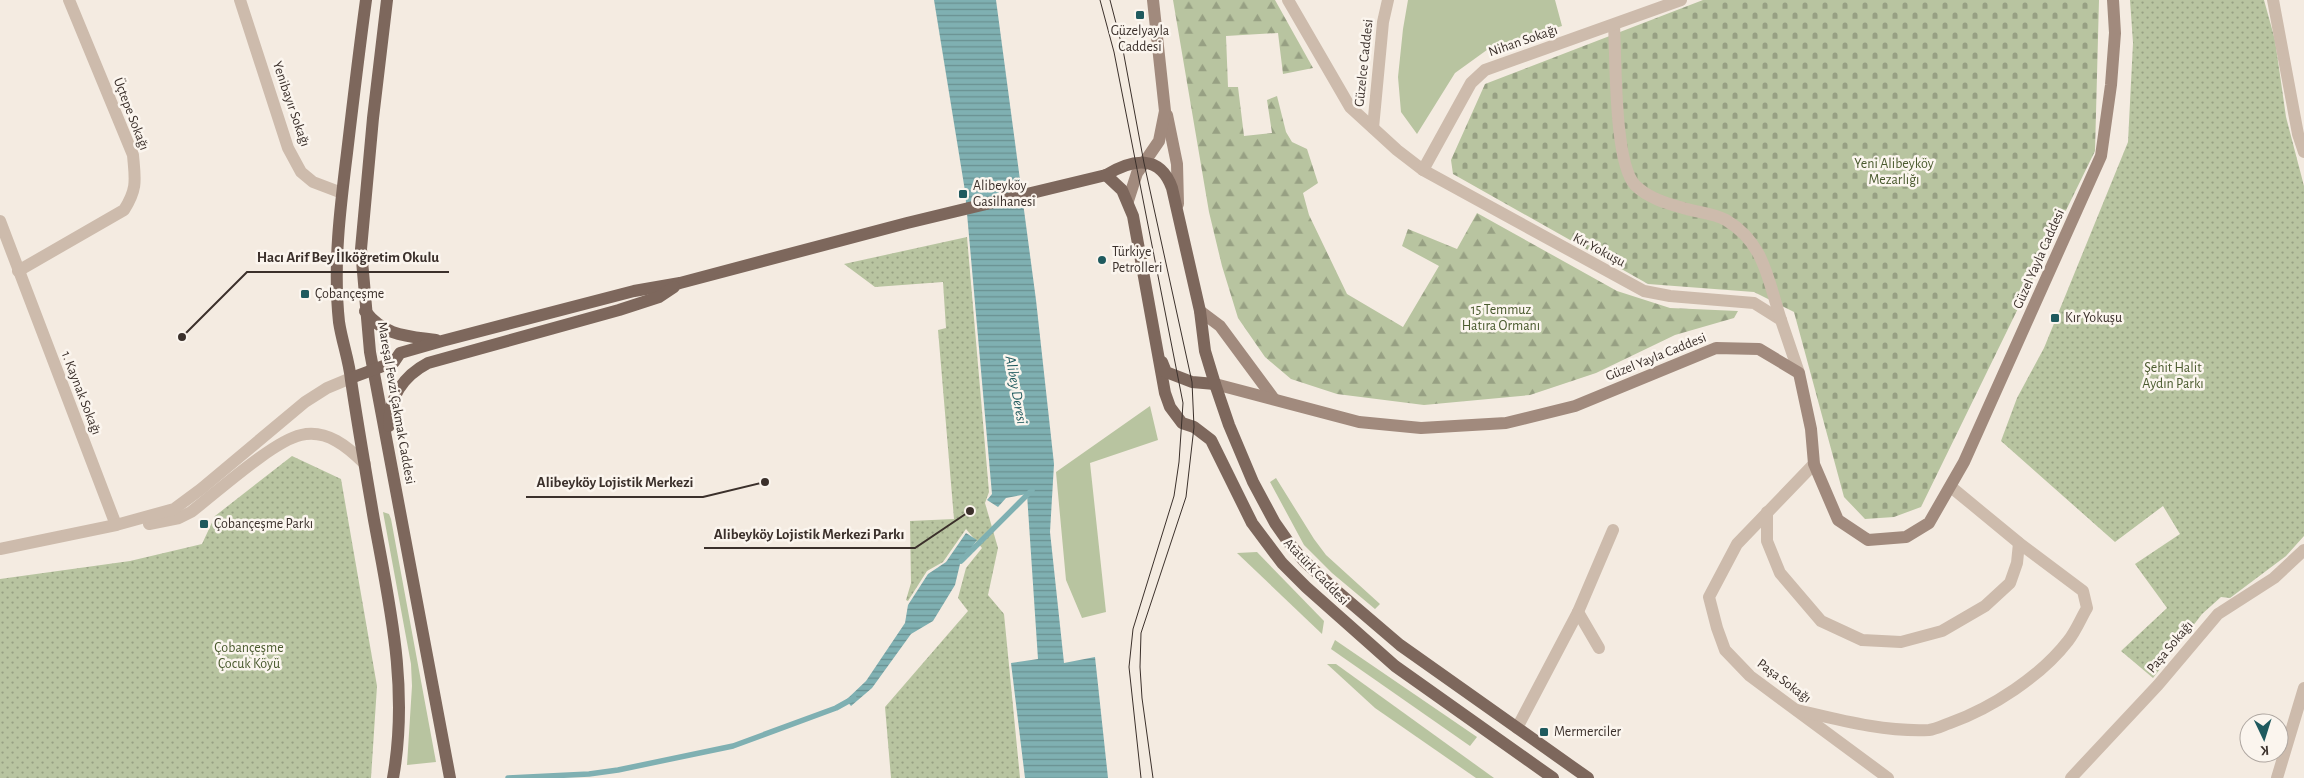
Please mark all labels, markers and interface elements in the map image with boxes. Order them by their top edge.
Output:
marker: Güzelyayla Caddesi [1134,9,1146,21]
street label: Güzelce Caddesi [1352,18,1376,108]
street label: Nihan Sokağı [1487,23,1559,59]
place label: Güzelyayla Caddesi [1111,24,1170,54]
street label: Yenibayır Sokağı [270,60,312,148]
street label: Üçtepe Sokağı [111,75,154,152]
park label: Yeni Alibeyköy Mezarlığı [1854,157,1934,187]
place label: Alibeyköy Gasilhanesi [973,179,1036,209]
marker: Alibeyköy Gasilhanesi [957,188,969,200]
street label: Güzel Yayla Caddesi [2011,207,2067,311]
street label: Kır Yokuşu [1571,230,1627,270]
callout: Hacı Arif Bey İlköğretim Okulu [247,242,449,272]
place label: Türkiye Petrolleri [1112,245,1162,275]
text: Hacı Arif Bey İlköğretim Okulu [257,249,439,265]
marker: Türkiye Petrolleri [1096,254,1108,266]
place label: Çobançeşme [315,287,384,301]
marker: Çobançeşme [299,288,311,300]
park label: 15 Temmuz Hatıra Ormanı [1462,303,1540,333]
place label: Kır Yokuşu [2065,311,2122,325]
marker: Kır Yokuşu [2049,312,2061,324]
street label: Mareşal Fevzi Çakmak Caddesi [375,321,417,485]
street label: Güzel Yayla Caddesi [1604,330,1708,384]
street label: 1. Kaynak Sokağı [59,349,103,437]
water label: Alibey Deresi [1002,354,1029,425]
park label: Şehit Halit Aydın Parkı [2142,361,2204,391]
callout: Alibeyköy Lojistik Merkezi [526,467,703,497]
text: Alibeyköy Lojistik Merkezi [537,475,693,490]
place label: Çobançeşme Parkı [214,517,313,531]
marker: Çobançeşme Parkı [198,518,210,530]
callout: Alibeyköy Lojistik Merkezi Parkı [704,518,915,548]
text: Alibeyköy Lojistik Merkezi Parkı [714,527,904,542]
street label: Atatürk Caddesi [1281,536,1351,608]
street label: Paşa Sokağı [2144,618,2196,676]
park label: Çobançeşme Çocuk Köyü [214,641,284,671]
street label: Paşa Sokağı [1754,656,1814,706]
north arrow [2239,713,2289,763]
place label: Mermerciler [1554,725,1622,739]
marker: Mermerciler [1538,726,1550,738]
text: K [2259,743,2269,757]

